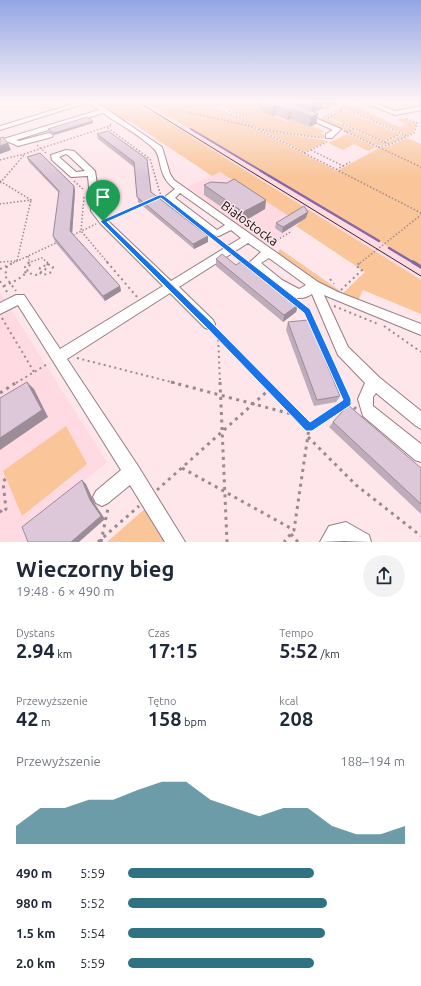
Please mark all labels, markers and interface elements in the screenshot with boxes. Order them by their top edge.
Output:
pin [86,180,120,221]
icon: arrive [92,186,114,208]
street label: Białostocka [219,198,281,248]
button: share [363,555,405,597]
text: Wieczorny bieg [16,556,174,581]
text: 19:48 · 6 × 490 m [16,584,115,598]
text: Dystans [16,627,55,639]
text: Czas [148,627,170,639]
text: Tempo [279,627,313,639]
text: 2.94 [16,639,55,662]
text: 17:15 [148,639,198,662]
text: 5:52 [279,639,318,662]
text: km [55,648,72,660]
text: /km [318,648,340,660]
text: Przewyższenie [16,695,88,707]
text: Tętno [148,695,176,707]
text: kcal [279,695,298,707]
text: 42 [16,707,39,730]
text: 158 [148,707,182,730]
text: 208 [279,707,313,730]
text: m [39,716,51,728]
text: bpm [182,716,206,728]
text: Przewyższenie [16,754,101,768]
text: 188–194 m [340,754,405,768]
text: 490 m [16,866,52,880]
text: 5:59 [80,866,105,880]
text: 980 m [16,896,52,910]
text: 5:52 [80,896,105,910]
text: 1.5 km [16,926,55,940]
text: 5:54 [80,926,105,940]
text: 2.0 km [16,956,55,970]
text: 5:59 [80,956,105,970]

